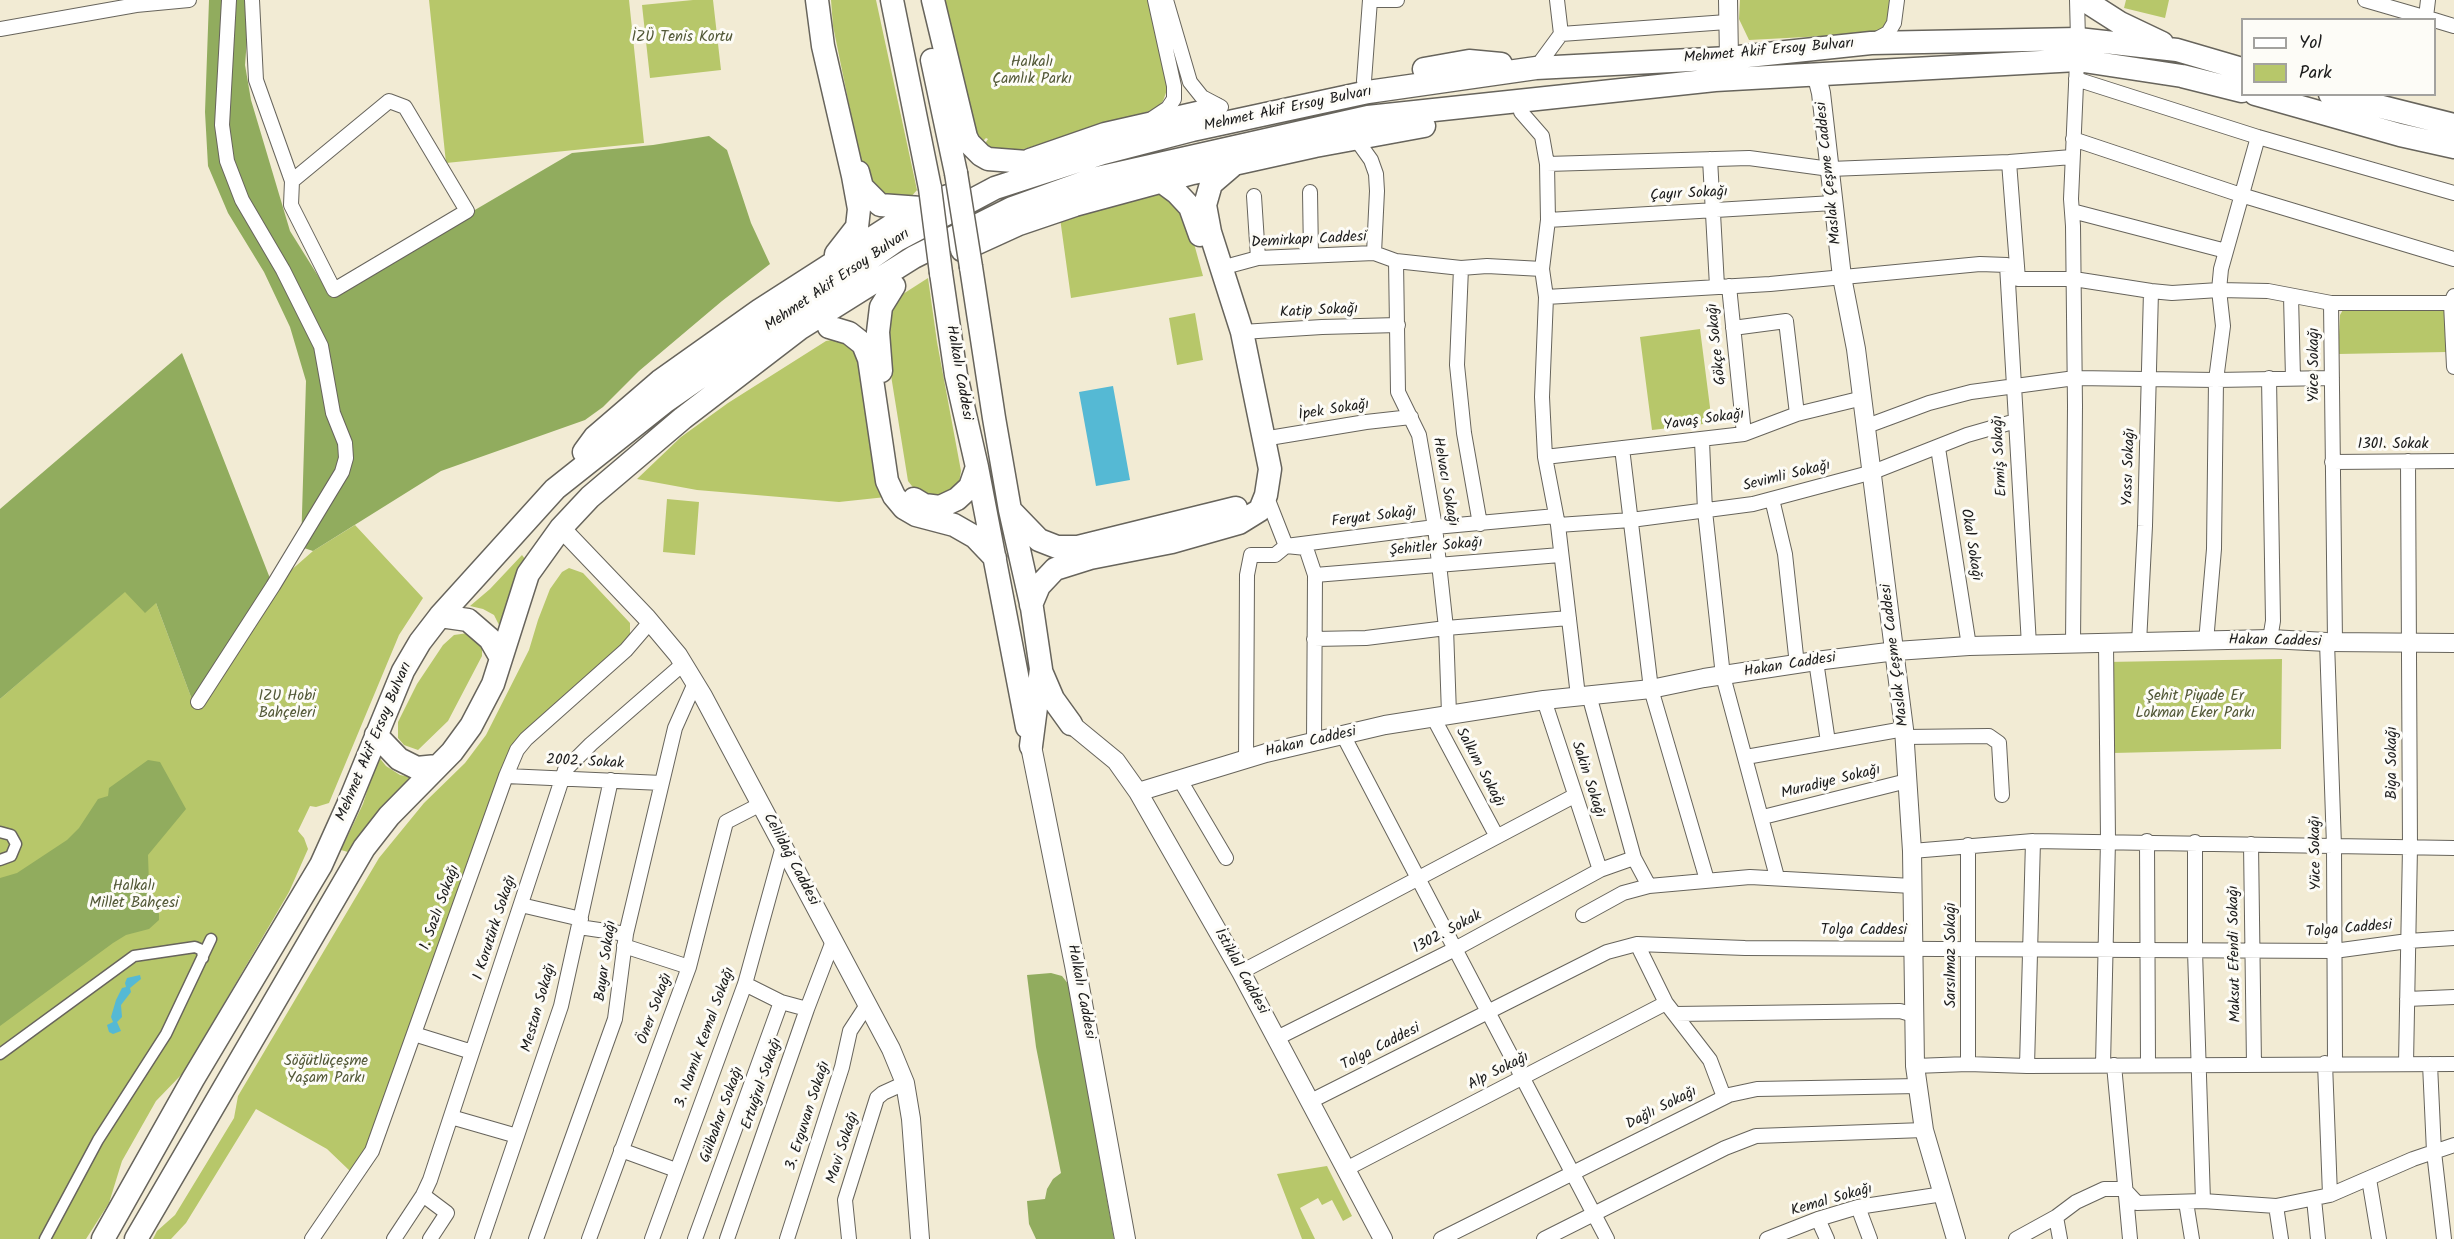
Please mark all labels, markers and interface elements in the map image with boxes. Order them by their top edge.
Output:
legend [2241,18,2436,96]
park label: İZÜ Tenis Kortu [631,29,733,47]
text: Yol [2299,29,2322,58]
street label: Mehmet Akif Ersoy Bulvarı [1683,36,1855,68]
park label: Halkalı Çamlık Parkı [992,54,1072,89]
text: Park [2299,59,2332,88]
street label: Mehmet Akif Ersoy Bulvarı [1202,83,1374,137]
street label: Maslak Çeşme Caddesi [1814,101,1846,245]
street label: Çayır Sokağı [1650,184,1728,206]
street label: Mehmet Akif Ersoy Bulvarı [762,226,914,336]
street label: Demirkapı Caddesi [1251,229,1367,253]
street label: Katip Sokağı [1279,301,1359,323]
street label: Gökçe Sokağı [1705,302,1731,386]
street label: Halkalı Caddesi [941,324,975,422]
street label: Yüce Sokağı [2306,327,2324,403]
street label: İpek Sokağı [1297,397,1371,425]
street label: Yavaş Sokağı [1663,406,1745,436]
street label: Ermiş Sokağı [1990,415,2012,497]
street label: Yassı Sokağı [2120,428,2140,506]
street label: Helvacı Sokağı [1427,436,1461,528]
street label: 1301. Sokak [2358,436,2428,454]
street label: Sevimli Sokağı [1741,457,1833,497]
street label: Feryat Sokağı [1331,504,1417,532]
street label: Okal Sokağı [1955,508,1985,582]
street label: Şehitler Sokağı [1389,535,1483,561]
street label: Maslak Çeşme Caddesi [1878,583,1914,727]
street label: Hakan Caddesi [2228,632,2322,652]
street label: Hakan Caddesi [1743,650,1837,682]
street label: Mehmet Akif Ersoy Bulvarı [333,660,417,824]
park label: IZU Hobi Bahçeleri [258,688,316,723]
park label: Şehit Piyade Er Lokman Eker Parkı [2135,688,2255,723]
street label: Hakan Caddesi [1264,724,1358,762]
street label: Salkım Sokağı [1451,725,1507,811]
street label: Biga Sokağı [2384,726,2402,800]
street label: Sakin Sokağı [1566,739,1608,821]
street label: 2002. Sokak [546,752,624,774]
street label: Muradiye Sokağı [1779,762,1883,804]
street label: Celildağ Caddesi [758,811,822,909]
street label: Yüce Sokağı [2307,815,2327,891]
street label: 1. Sazlı Sokağı [417,863,465,953]
street label: 1 Korutürk Sokağı [471,873,521,983]
park label: Halkalı Millet Bahçesi [89,878,179,913]
street label: Maksut Efendi Sokağı [2226,885,2246,1023]
street label: Sarsılmaz Sokağı [1943,902,1961,1008]
street label: 1302. Sokak [1411,907,1485,959]
street label: Tolga Caddesi [2305,917,2393,943]
street label: Bayar Sokağı [592,919,622,1003]
street label: Tolga Caddesi [1821,922,1907,940]
street label: İstiklal Caddesi [1209,926,1271,1018]
street label: Halkalı Caddesi [1062,943,1098,1041]
street label: Mestan Sokağı [519,961,561,1055]
street label: 3. Namık Kemal Sokağı [672,965,740,1111]
street label: Öner Sokağı [635,971,677,1047]
street label: Tolga Caddesi [1338,1020,1424,1076]
street label: Ertuğrul Sokağı [739,1036,787,1132]
street label: Alp Sokağı [1466,1049,1532,1095]
park label: Söğütlüçeşme Yaşam Parkı [284,1053,368,1088]
street label: 3. Erguvan Sokağı [783,1059,835,1173]
street label: Gülbahar Sokağı [697,1065,749,1165]
street label: Dağlı Sokağı [1624,1083,1700,1135]
street label: Mavi Sokağı [824,1110,864,1186]
street label: Kemal Sokağı [1789,1181,1875,1221]

